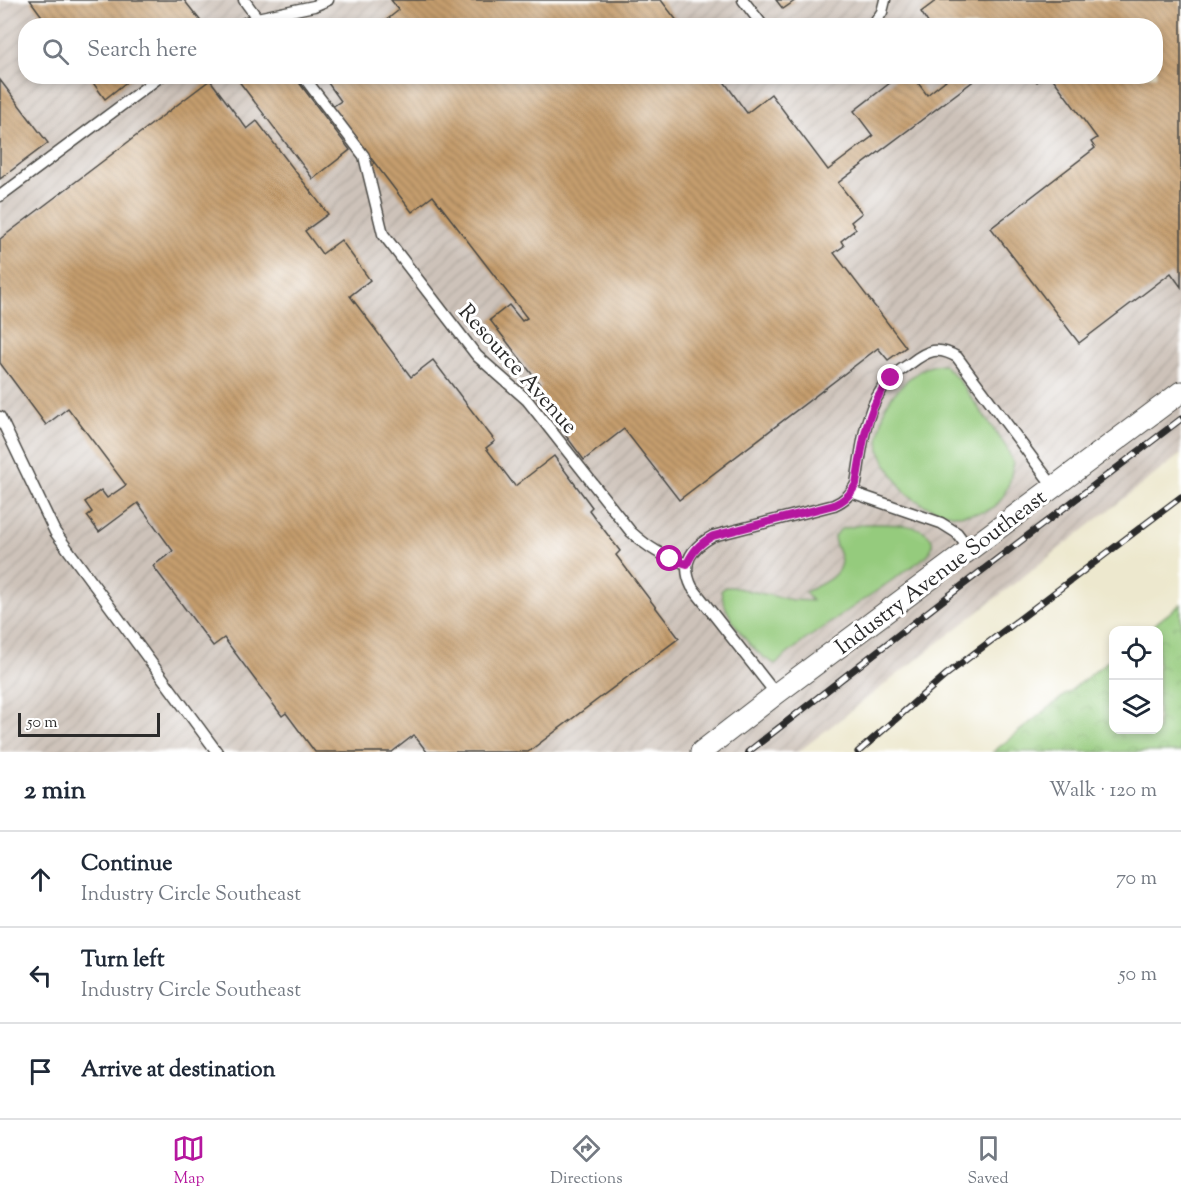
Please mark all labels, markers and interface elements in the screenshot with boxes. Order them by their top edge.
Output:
search box [18,18,1163,84]
icon: search [39,35,72,68]
text: Search here [87,35,197,67]
street label: Resource Avenue [450,298,584,442]
route end [877,364,903,390]
street label: Industry Avenue Southeast [829,483,1055,664]
route start [656,545,682,571]
map controls [1109,626,1163,734]
button: locate [1109,626,1163,680]
button: layers [1109,680,1163,734]
scale bar [18,710,160,738]
text: 50 m [27,712,58,735]
text: 2 min [24,773,86,810]
text: Walk · 120 m [1049,777,1157,806]
text: Continue [81,849,172,881]
icon: ahead [24,863,57,896]
text: 70 m [1116,865,1157,894]
text: Industry Circle Southeast [81,881,301,910]
text: Turn left [81,945,164,977]
icon: left [24,959,57,992]
text: 50 m [1119,961,1157,990]
text: Industry Circle Southeast [81,977,301,1006]
icon: arrive [24,1055,57,1088]
text: Arrive at destination [81,1055,276,1087]
tab: Map [172,1132,205,1191]
tab: Directions [550,1132,623,1191]
tab: Saved [967,1132,1009,1191]

